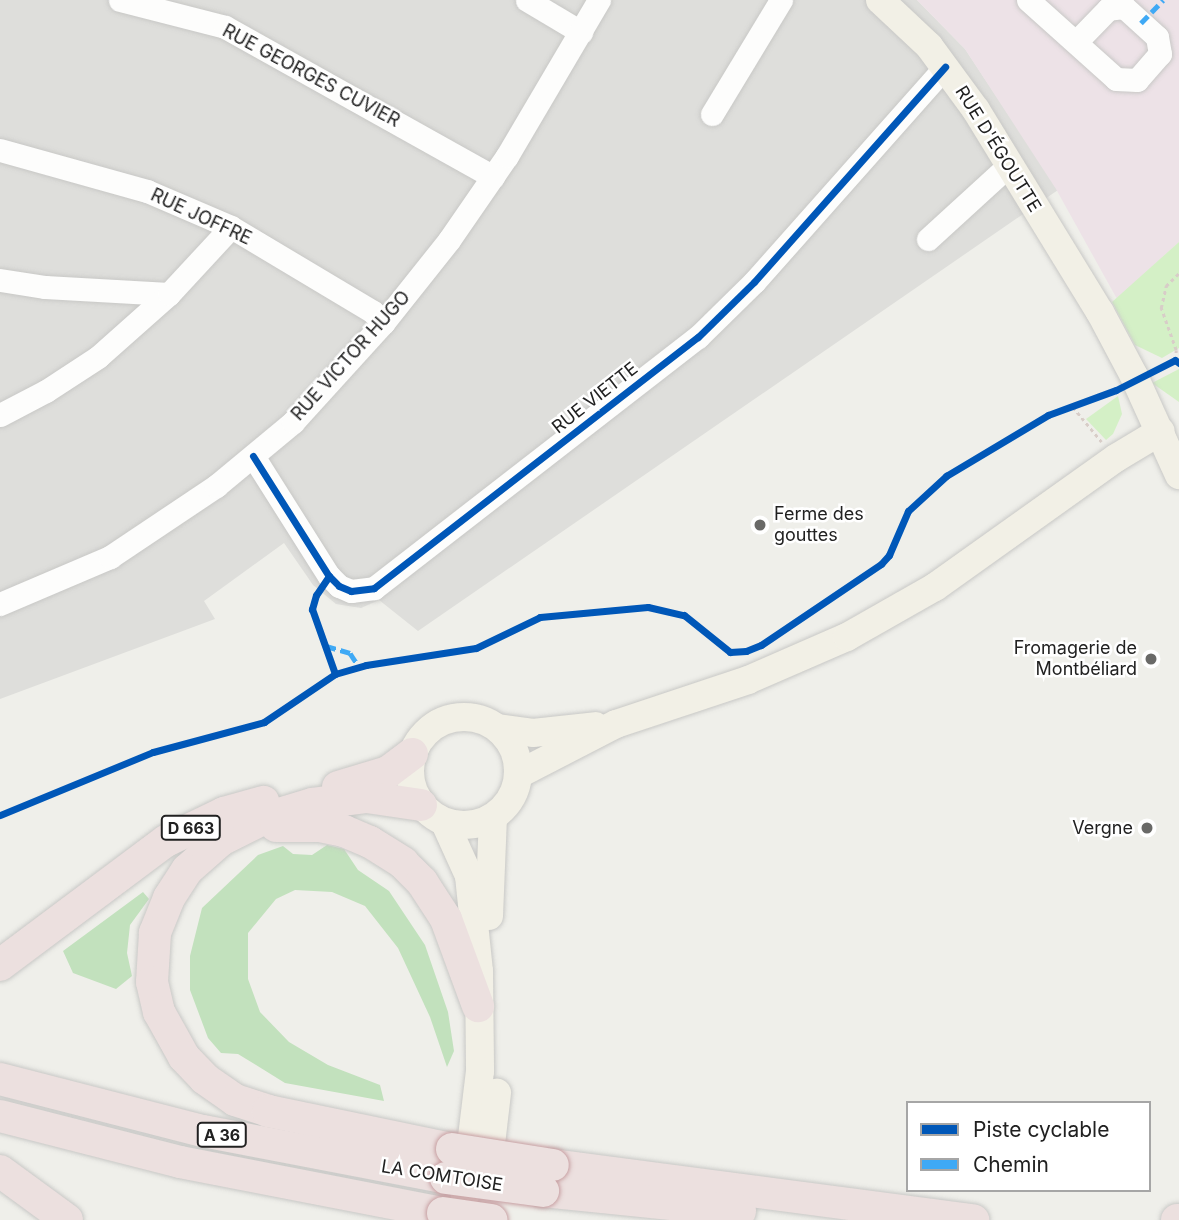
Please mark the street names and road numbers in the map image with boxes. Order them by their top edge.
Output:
street label: RUE GEORGES CUVIER [219,20,403,132]
street label: RUE D'ÉGOUTTE [950,82,1046,216]
street label: RUE JOFFRE [147,184,255,250]
street label: RUE VICTOR HUGO [287,287,415,425]
street label: RUE VIETTE [548,358,642,438]
road number: D 663 [160,816,222,841]
road number: A 36 [196,1122,248,1148]
street label: LA COMTOISE [380,1156,504,1196]

